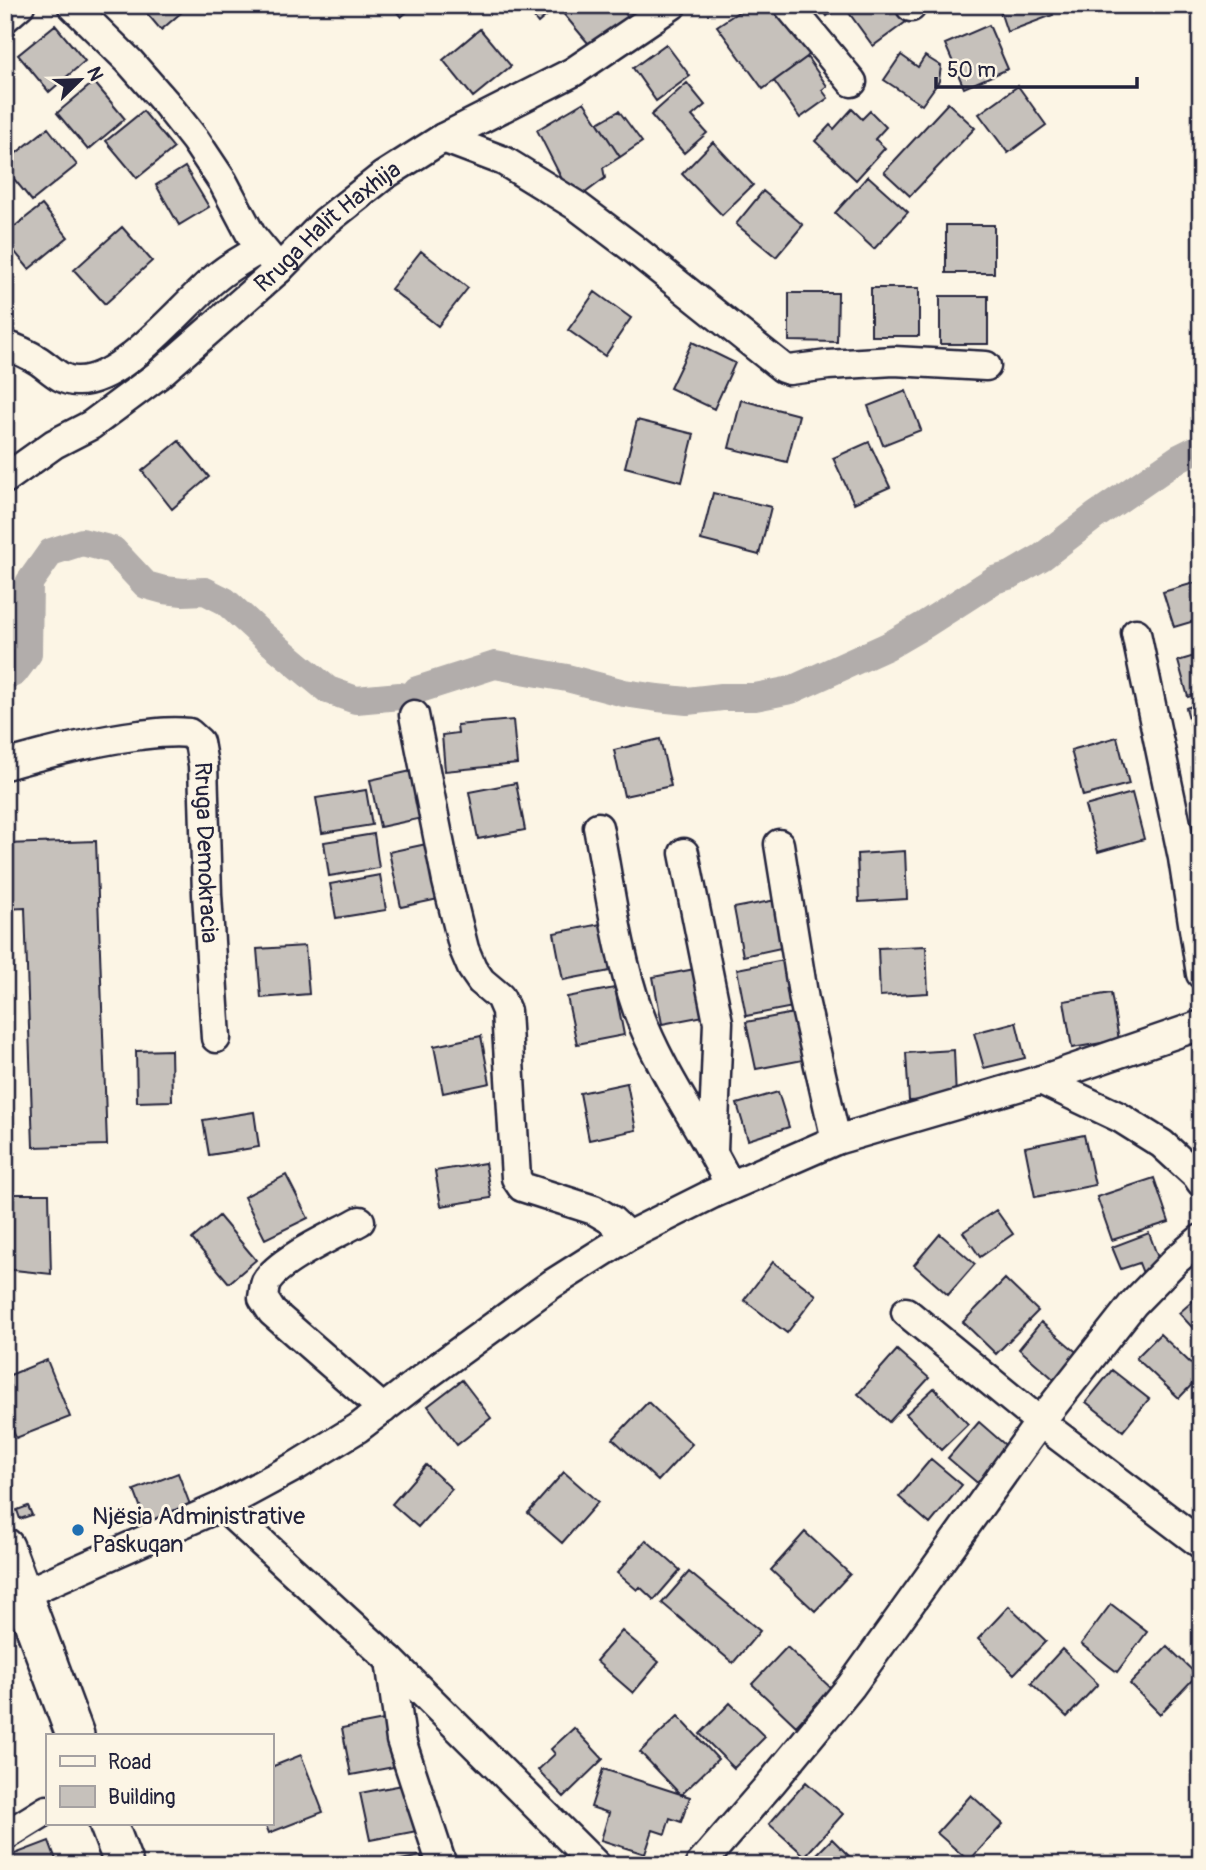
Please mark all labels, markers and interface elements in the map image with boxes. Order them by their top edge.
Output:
north arrow [46,46,116,116]
scale bar [936,46,1138,90]
text: 50 m [947,57,996,84]
text: N [81,63,108,84]
street label: Rruga Halit Haxhija [249,155,406,299]
street label: Rruga Demokracia [188,762,224,944]
place label: Njësia Administrative Paskuqan [92,1502,305,1559]
marker: Njësia Administrative Paskuqan [70,1522,86,1538]
legend [46,1734,273,1825]
text: Road [108,1749,152,1776]
text: Building [108,1784,175,1811]

